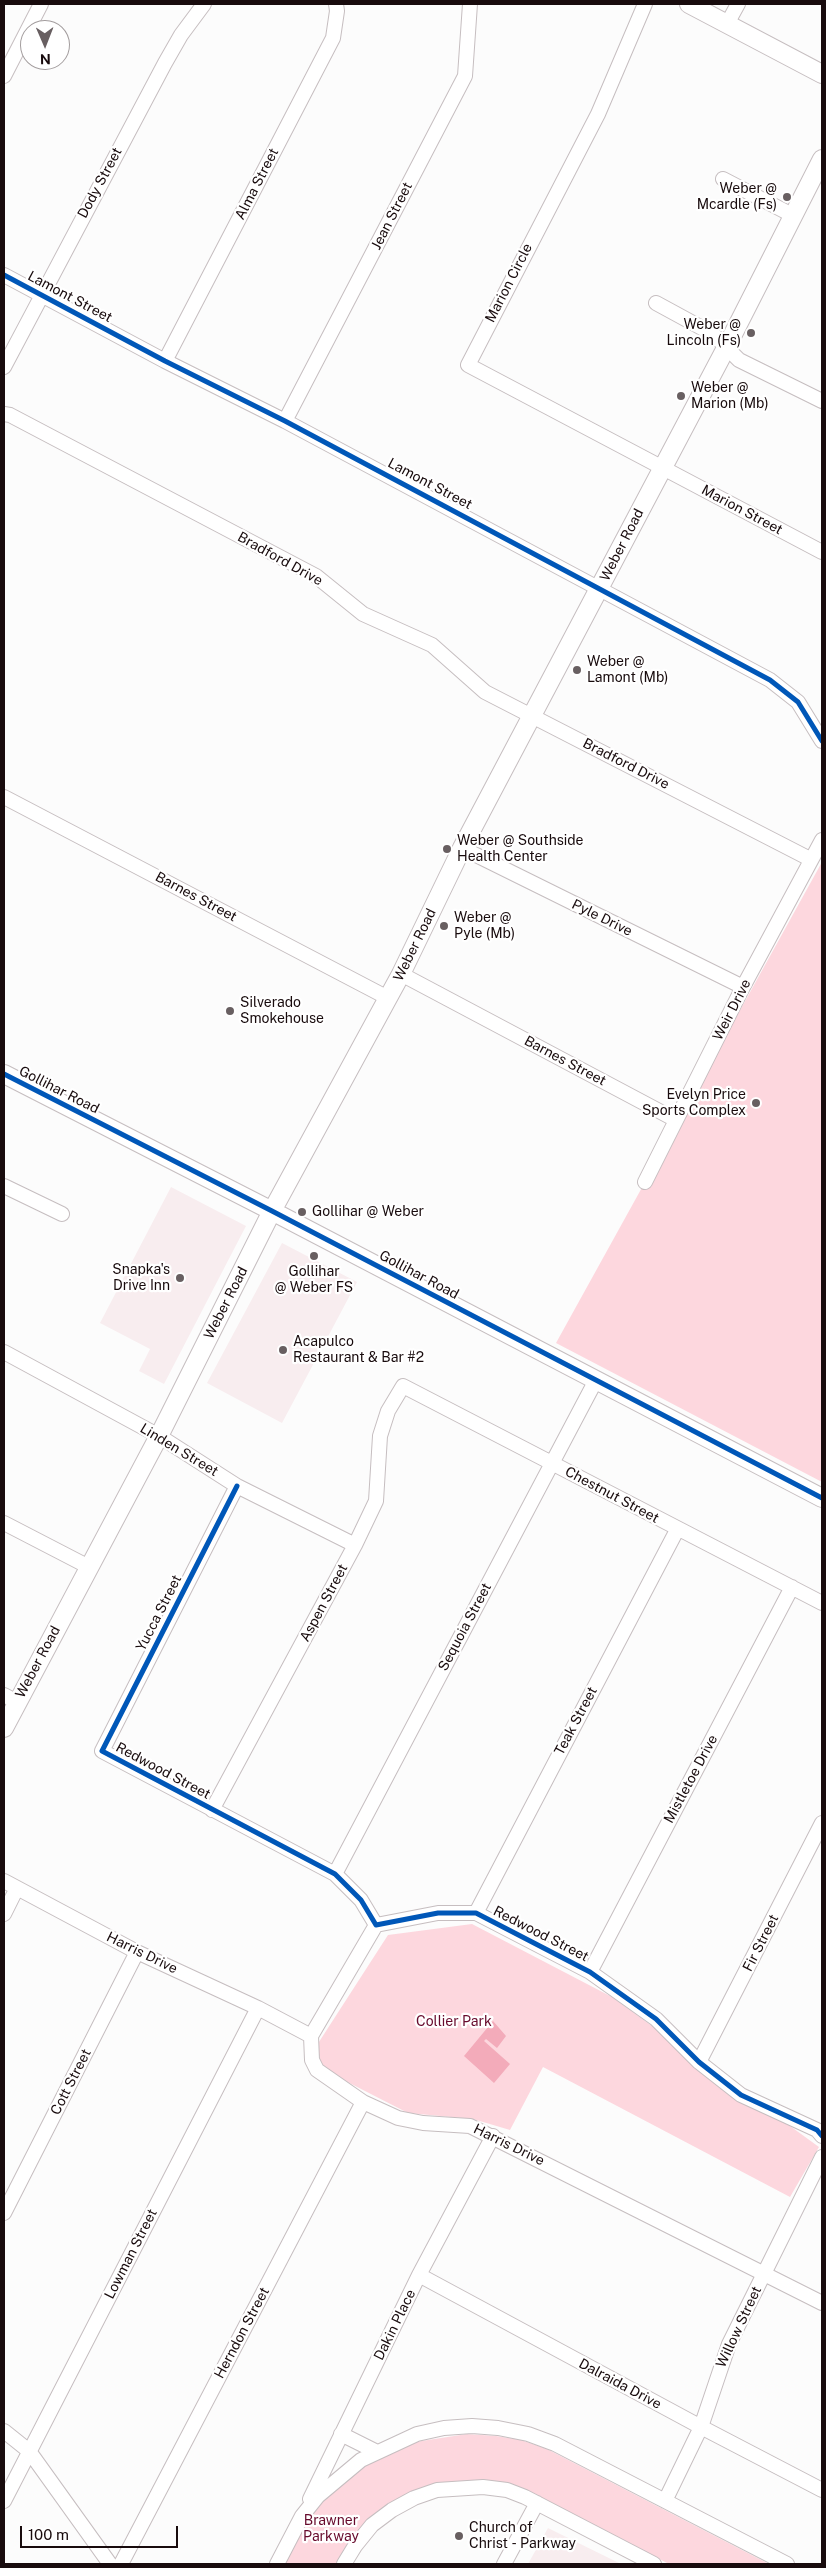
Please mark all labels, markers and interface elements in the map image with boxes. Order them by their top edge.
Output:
north arrow [20,20,70,70]
text: N [40,51,51,67]
street label: Dody Street [74,145,126,221]
street label: Alma Street [232,145,282,223]
street label: Jean Street [368,179,416,253]
place label: Weber @ Mcardle (Fs) [697,181,777,213]
marker: Weber @ Mcardle (Fs) [781,191,793,203]
street label: Marion Circle [482,241,536,325]
street label: Lamont Street [25,268,115,326]
place label: Weber @ Lincoln (Fs) [666,317,741,350]
marker: Weber @ Lincoln (Fs) [745,327,757,339]
place label: Weber @ Marion (Mb) [691,380,769,412]
marker: Weber @ Marion (Mb) [675,390,687,402]
street label: Lamont Street [385,455,475,513]
street label: Marion Street [699,482,785,538]
street label: Weber Road [597,506,647,584]
street label: Bradford Drive [235,529,325,589]
place label: Weber @ Lamont (Mb) [587,654,668,686]
marker: Weber @ Lamont (Mb) [571,664,583,676]
street label: Bradford Drive [580,735,672,793]
place label: Weber @ Southside Health Center [457,833,584,866]
marker: Weber @ Southside Health Center [441,843,453,855]
street label: Barnes Street [152,868,240,926]
street label: Pyle Drive [569,896,635,940]
street label: Weber Road [390,906,440,984]
place label: Weber @ Pyle (Mb) [454,910,515,942]
marker: Weber @ Pyle (Mb) [438,920,450,932]
street label: Weir Drive [709,977,755,1043]
place label: Silverado Smokehouse [240,995,324,1028]
marker: Silverado Smokehouse [224,1005,236,1017]
street label: Barnes Street [521,1032,609,1090]
street label: Gollihar Road [16,1063,102,1117]
place label: Evelyn Price Sports Complex [642,1087,746,1120]
marker: Evelyn Price Sports Complex [750,1097,762,1109]
place label: Gollihar @ Weber [312,1204,424,1220]
marker: Gollihar @ Weber [296,1206,308,1218]
street label: Gollihar Road [376,1247,462,1303]
marker: Gollihar @ Weber FS [308,1250,320,1262]
place label: Snapka's Drive Inn [112,1262,170,1294]
street label: Weber Road [201,1264,251,1342]
place label: Gollihar @ Weber FS [275,1264,353,1296]
marker: Snapka's Drive Inn [174,1272,186,1284]
place label: Acapulco Restaurant & Bar #2 [293,1334,424,1366]
marker: Acapulco Restaurant & Bar #2 [277,1344,289,1356]
street label: Linden Street [137,1420,221,1480]
street label: Chestnut Street [562,1463,662,1527]
street label: Aspen Street [297,1561,351,1645]
street label: Yucca Street [133,1572,185,1654]
street label: Sequoia Street [435,1580,495,1674]
street label: Weber Road [12,1623,64,1701]
street label: Teak Street [551,1684,601,1758]
street label: Mistletoe Drive [661,1732,721,1826]
street label: Redwood Street [113,1739,213,1803]
street label: Redwood Street [491,1903,591,1965]
street label: Fir Street [740,1912,782,1974]
street label: Harris Drive [104,1929,180,1977]
park label: Collier Park [416,2014,492,2030]
street label: Cott Street [47,2046,95,2118]
street label: Harris Drive [471,2121,547,2169]
street label: Lowman Street [101,2206,161,2302]
street label: Willow Street [713,2284,765,2370]
street label: Herndon Street [211,2285,273,2381]
street label: Dakin Place [371,2287,419,2363]
street label: Dalraida Drive [576,2355,664,2413]
park label: Brawner Parkway [303,2513,359,2546]
scale bar [22,2516,180,2548]
place label: Church of Christ - Parkway [469,2520,576,2552]
text: 100 m [28,2526,69,2543]
marker: Church of Christ - Parkway [453,2530,465,2542]

